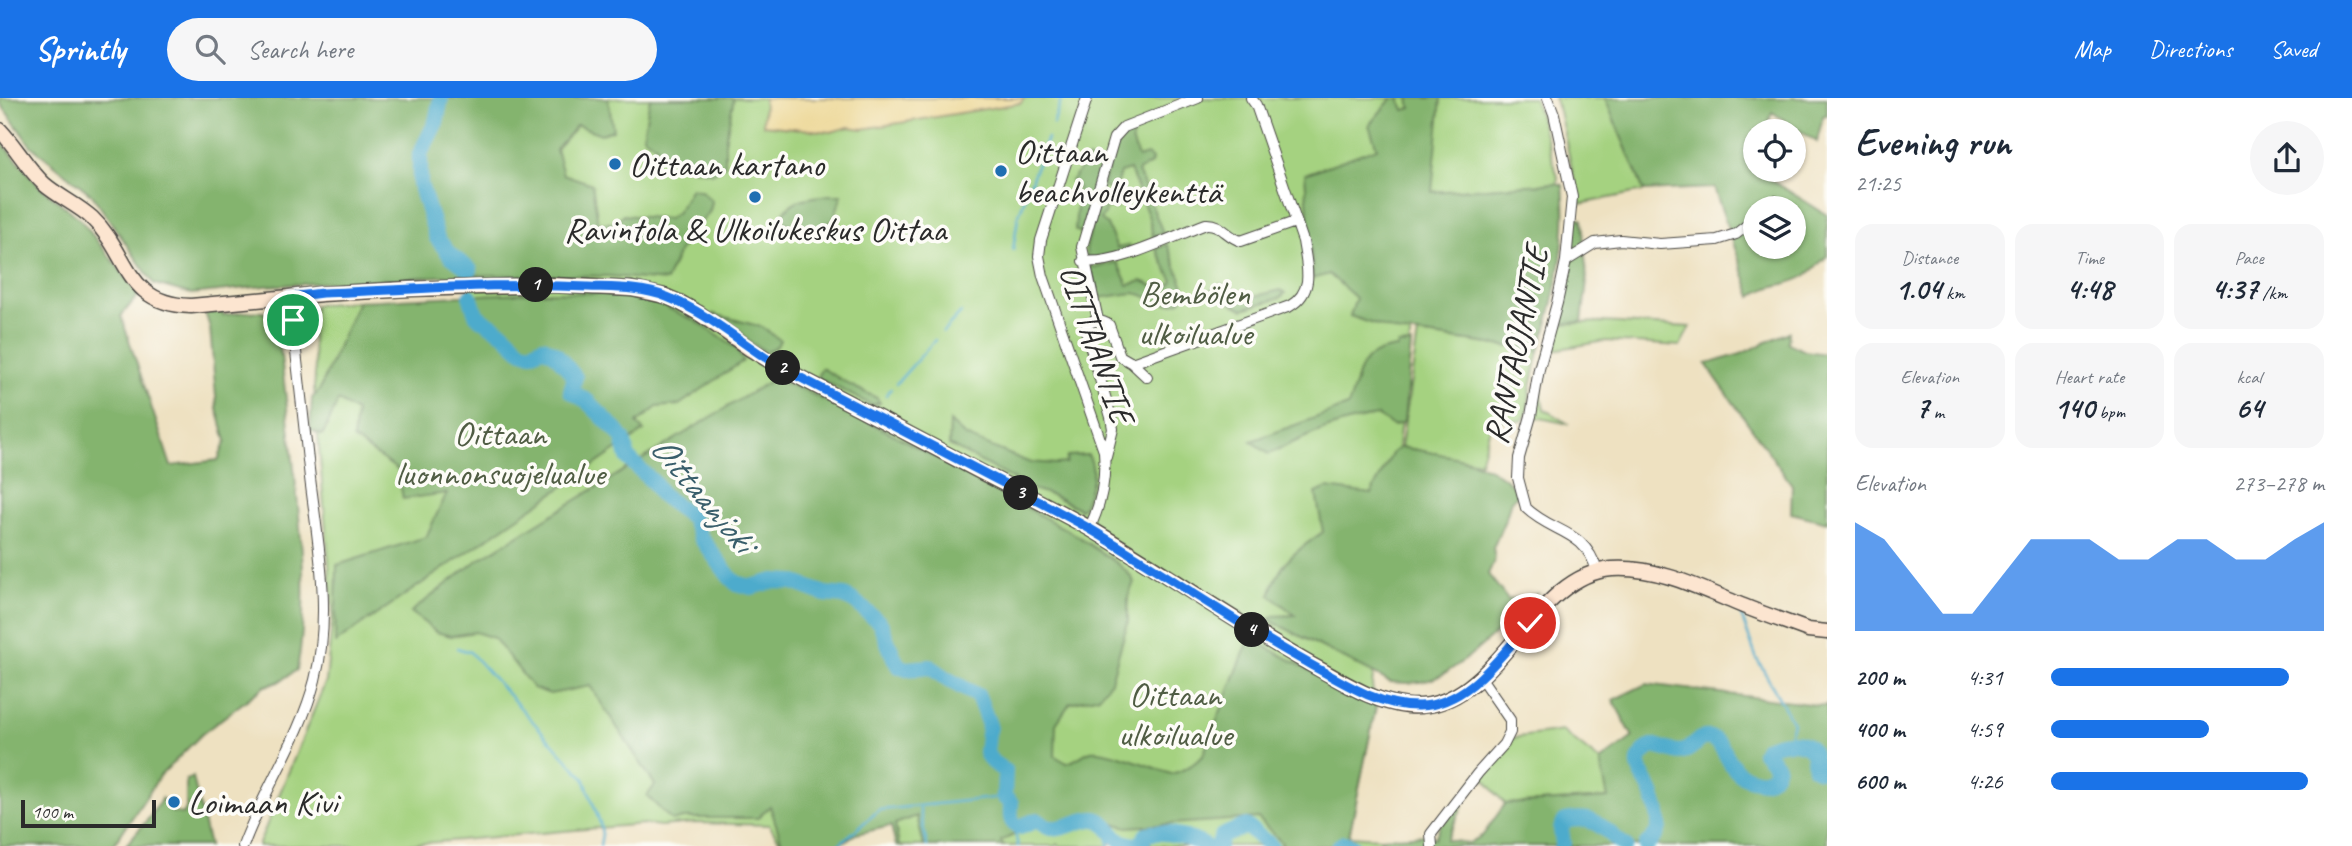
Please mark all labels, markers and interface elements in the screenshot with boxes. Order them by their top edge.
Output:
search box [167,18,657,81]
text: Sprintly [35,28,125,70]
icon: search [191,30,229,68]
text: Search here [247,33,353,66]
text: Map [2074,34,2111,64]
text: Directions [2149,34,2232,64]
text: Saved [2270,34,2317,64]
map controls [1743,119,1806,259]
button: locate [1743,119,1806,182]
text: Evening run [1855,119,2011,166]
button: share [2250,121,2324,195]
place label: Oittaan beachvolleykenttä [1015,129,1224,214]
place label: Oittaan kartano [629,142,825,187]
marker: Oittaan kartano [607,156,623,172]
marker: Oittaan beachvolleykenttä [993,163,1009,179]
text: 21:25 [1855,169,1901,198]
marker: Ravintola & Ulkoilukeskus Oittaa [747,189,763,205]
button: layers [1743,196,1806,259]
place label: Ravintola & Ulkoilukeskus Oittaa [564,207,948,252]
street label: RANTAOJANTIE [1473,237,1560,448]
text: Distance [1901,246,1958,270]
text: Time [2075,246,2104,270]
text: Pace [2235,246,2264,270]
street label: OITTAANTIE [1049,259,1147,434]
pin: 1 [518,268,554,302]
text: 1.04 [1895,270,1941,308]
text: 4:48 [2066,270,2113,308]
text: 4:37 [2211,270,2258,308]
park label: Bembölen ulkoilualue [1138,271,1255,356]
text: 1 [531,272,540,296]
text: km [1941,281,1965,305]
text: /km [2258,281,2287,305]
pin [263,290,323,350]
icon: arrive [274,301,312,339]
pin: 2 [766,350,800,386]
text: 2 [778,355,787,379]
text: Elevation [1901,365,1959,389]
text: Heart rate [2055,365,2124,389]
text: kcal [2237,365,2262,389]
text: 7 [1916,389,1929,427]
text: 140 [2054,389,2094,427]
text: 64 [2235,389,2263,427]
text: m [1929,400,1944,424]
text: bpm [2094,400,2125,424]
park label: Oittaan luonnonsuojelualue [395,411,607,496]
water label: Oittaanjoki [641,425,771,568]
text: Elevation [1855,469,1926,498]
text: 273–278 m [2233,469,2324,498]
pin: 3 [1004,476,1038,510]
text: 3 [1016,480,1025,504]
pin [1500,593,1560,653]
icon: check [1511,604,1549,642]
pin: 4 [1234,612,1270,648]
text: 4 [1247,617,1256,641]
text: 200 m [1855,663,1905,692]
text: 4:31 [1967,663,2003,692]
park label: Oittaan ulkoilualue [1118,672,1235,757]
text: 400 m [1855,715,1905,744]
text: 4:59 [1967,715,2003,744]
text: 600 m [1855,767,1905,796]
text: 4:26 [1967,767,2003,796]
place label: Loimaan Kivi [188,780,342,825]
marker: Loimaan Kivi [166,794,182,810]
scale bar [21,797,156,829]
text: 100 m [32,800,73,824]

